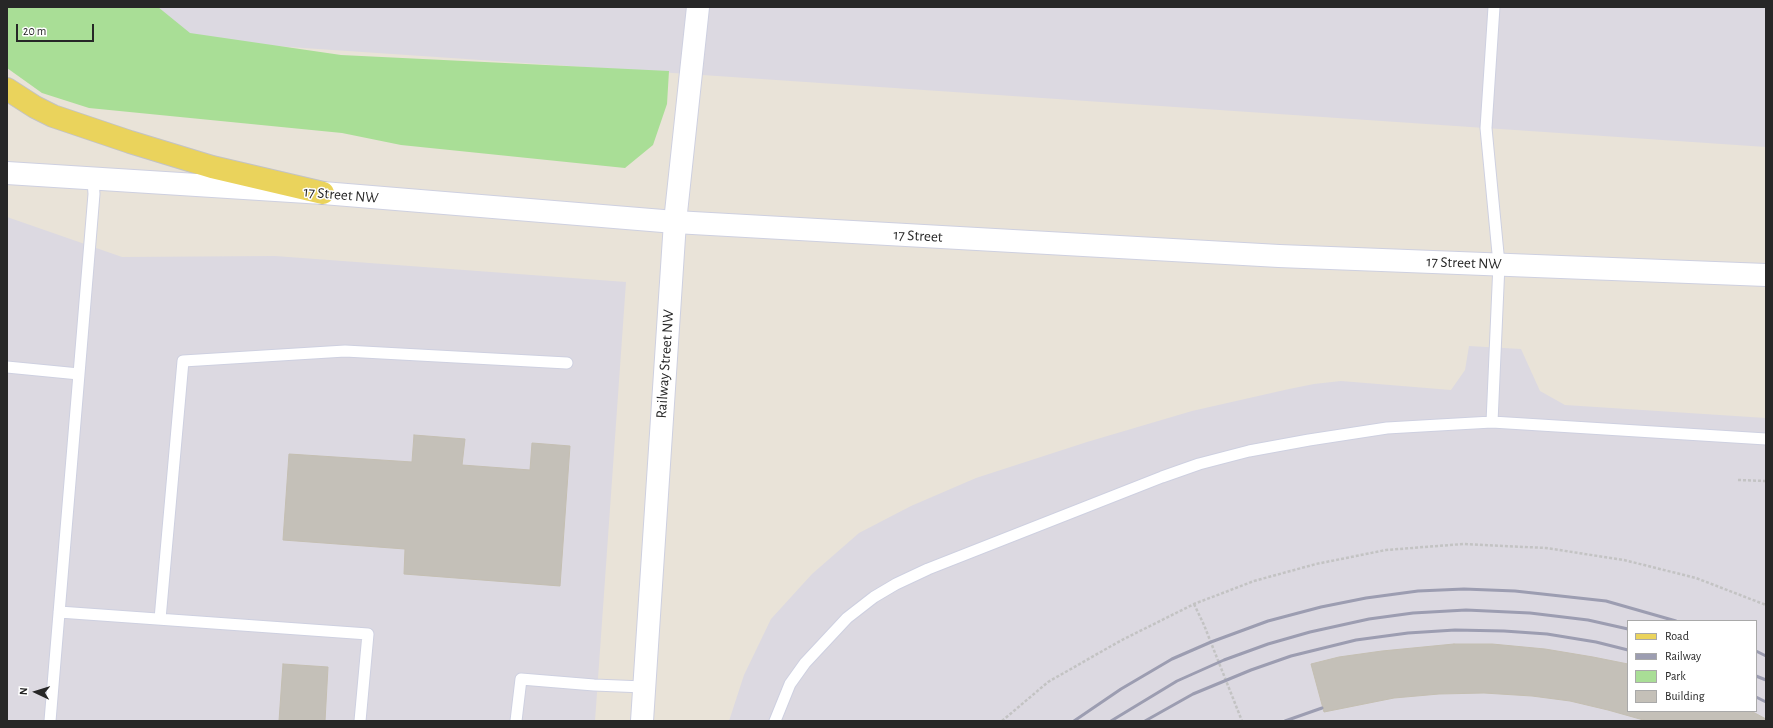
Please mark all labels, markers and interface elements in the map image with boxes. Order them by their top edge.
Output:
scale bar [18,16,96,42]
text: 20 m [23,25,46,37]
street label: 17 Street NW [303,183,379,207]
street label: 17 Street [893,226,943,246]
street label: 17 Street NW [1426,253,1502,273]
street label: Railway Street NW [652,309,678,419]
legend [1627,620,1757,712]
text: Road [1665,630,1689,642]
text: Railway [1665,650,1701,662]
text: Park [1665,670,1686,682]
north arrow [16,672,56,712]
text: N [18,687,29,695]
text: Building [1665,690,1705,702]

